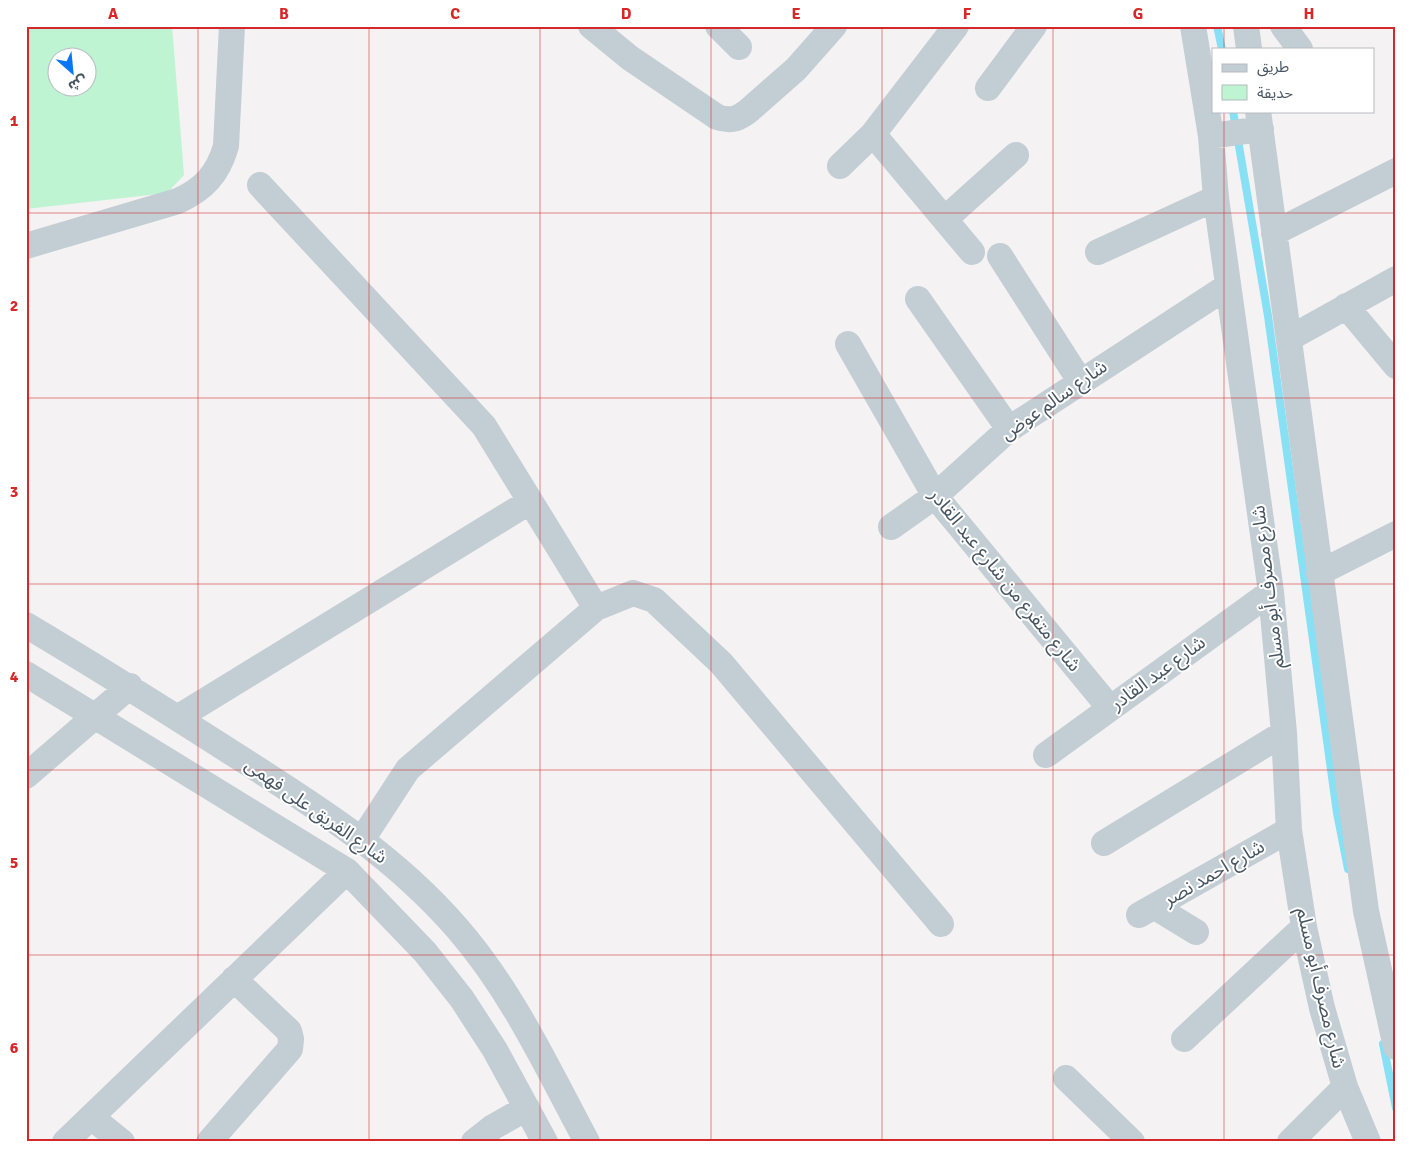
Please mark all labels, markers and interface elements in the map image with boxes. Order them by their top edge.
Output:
text: A [108,4,119,24]
text: B [279,4,289,24]
text: C [450,4,460,24]
text: D [621,4,632,24]
text: E [791,4,801,24]
text: F [963,4,972,24]
text: G [1133,4,1143,24]
text: H [1304,4,1314,24]
north arrow [48,48,98,98]
legend [1212,48,1374,112]
text: طريق [1257,58,1289,77]
text: ش [65,71,90,95]
text: حديقة [1257,84,1293,102]
text: 1 [10,111,19,131]
text: 2 [10,296,18,316]
street label: شارع سالم عوض [996,354,1113,447]
text: 3 [10,482,18,502]
street label: شارع متفرع من شارع عبد القادر [922,483,1086,677]
street label: شارع مصرف أبو مسلم [1246,504,1292,670]
street label: شارع عبد القادر [1105,630,1211,717]
text: 4 [10,667,19,687]
street label: شارع الفريق على فهمى [239,753,392,870]
street label: شارع احمد نصر [1158,834,1269,913]
text: 5 [10,853,18,873]
street label: شارع مصرف أبو مسلم [1289,905,1351,1071]
text: 6 [10,1038,19,1058]

